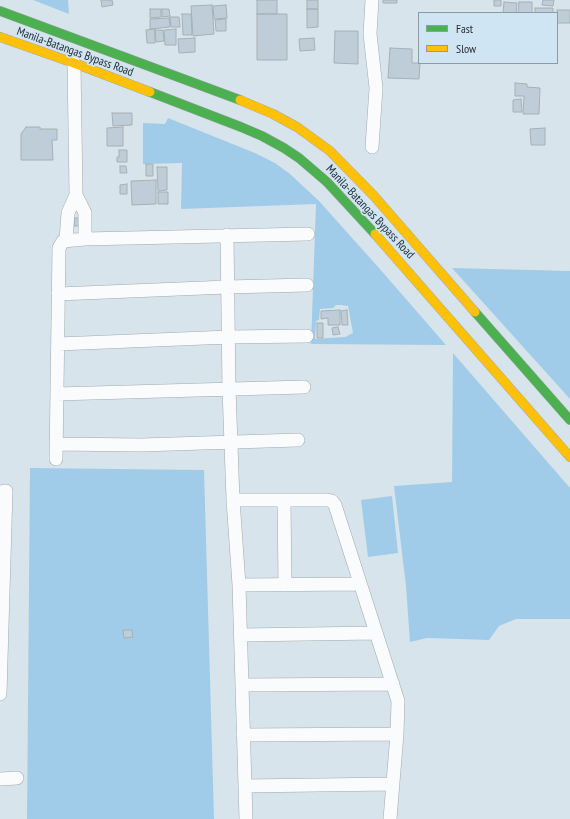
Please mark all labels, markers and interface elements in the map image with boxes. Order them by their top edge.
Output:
legend [418,12,558,64]
text: Fast [456,21,473,36]
street label: Manila-Batangas Bypass Road [15,24,135,80]
text: Slow [456,41,476,56]
street label: Manila-Batangas Bypass Road [323,162,417,262]

